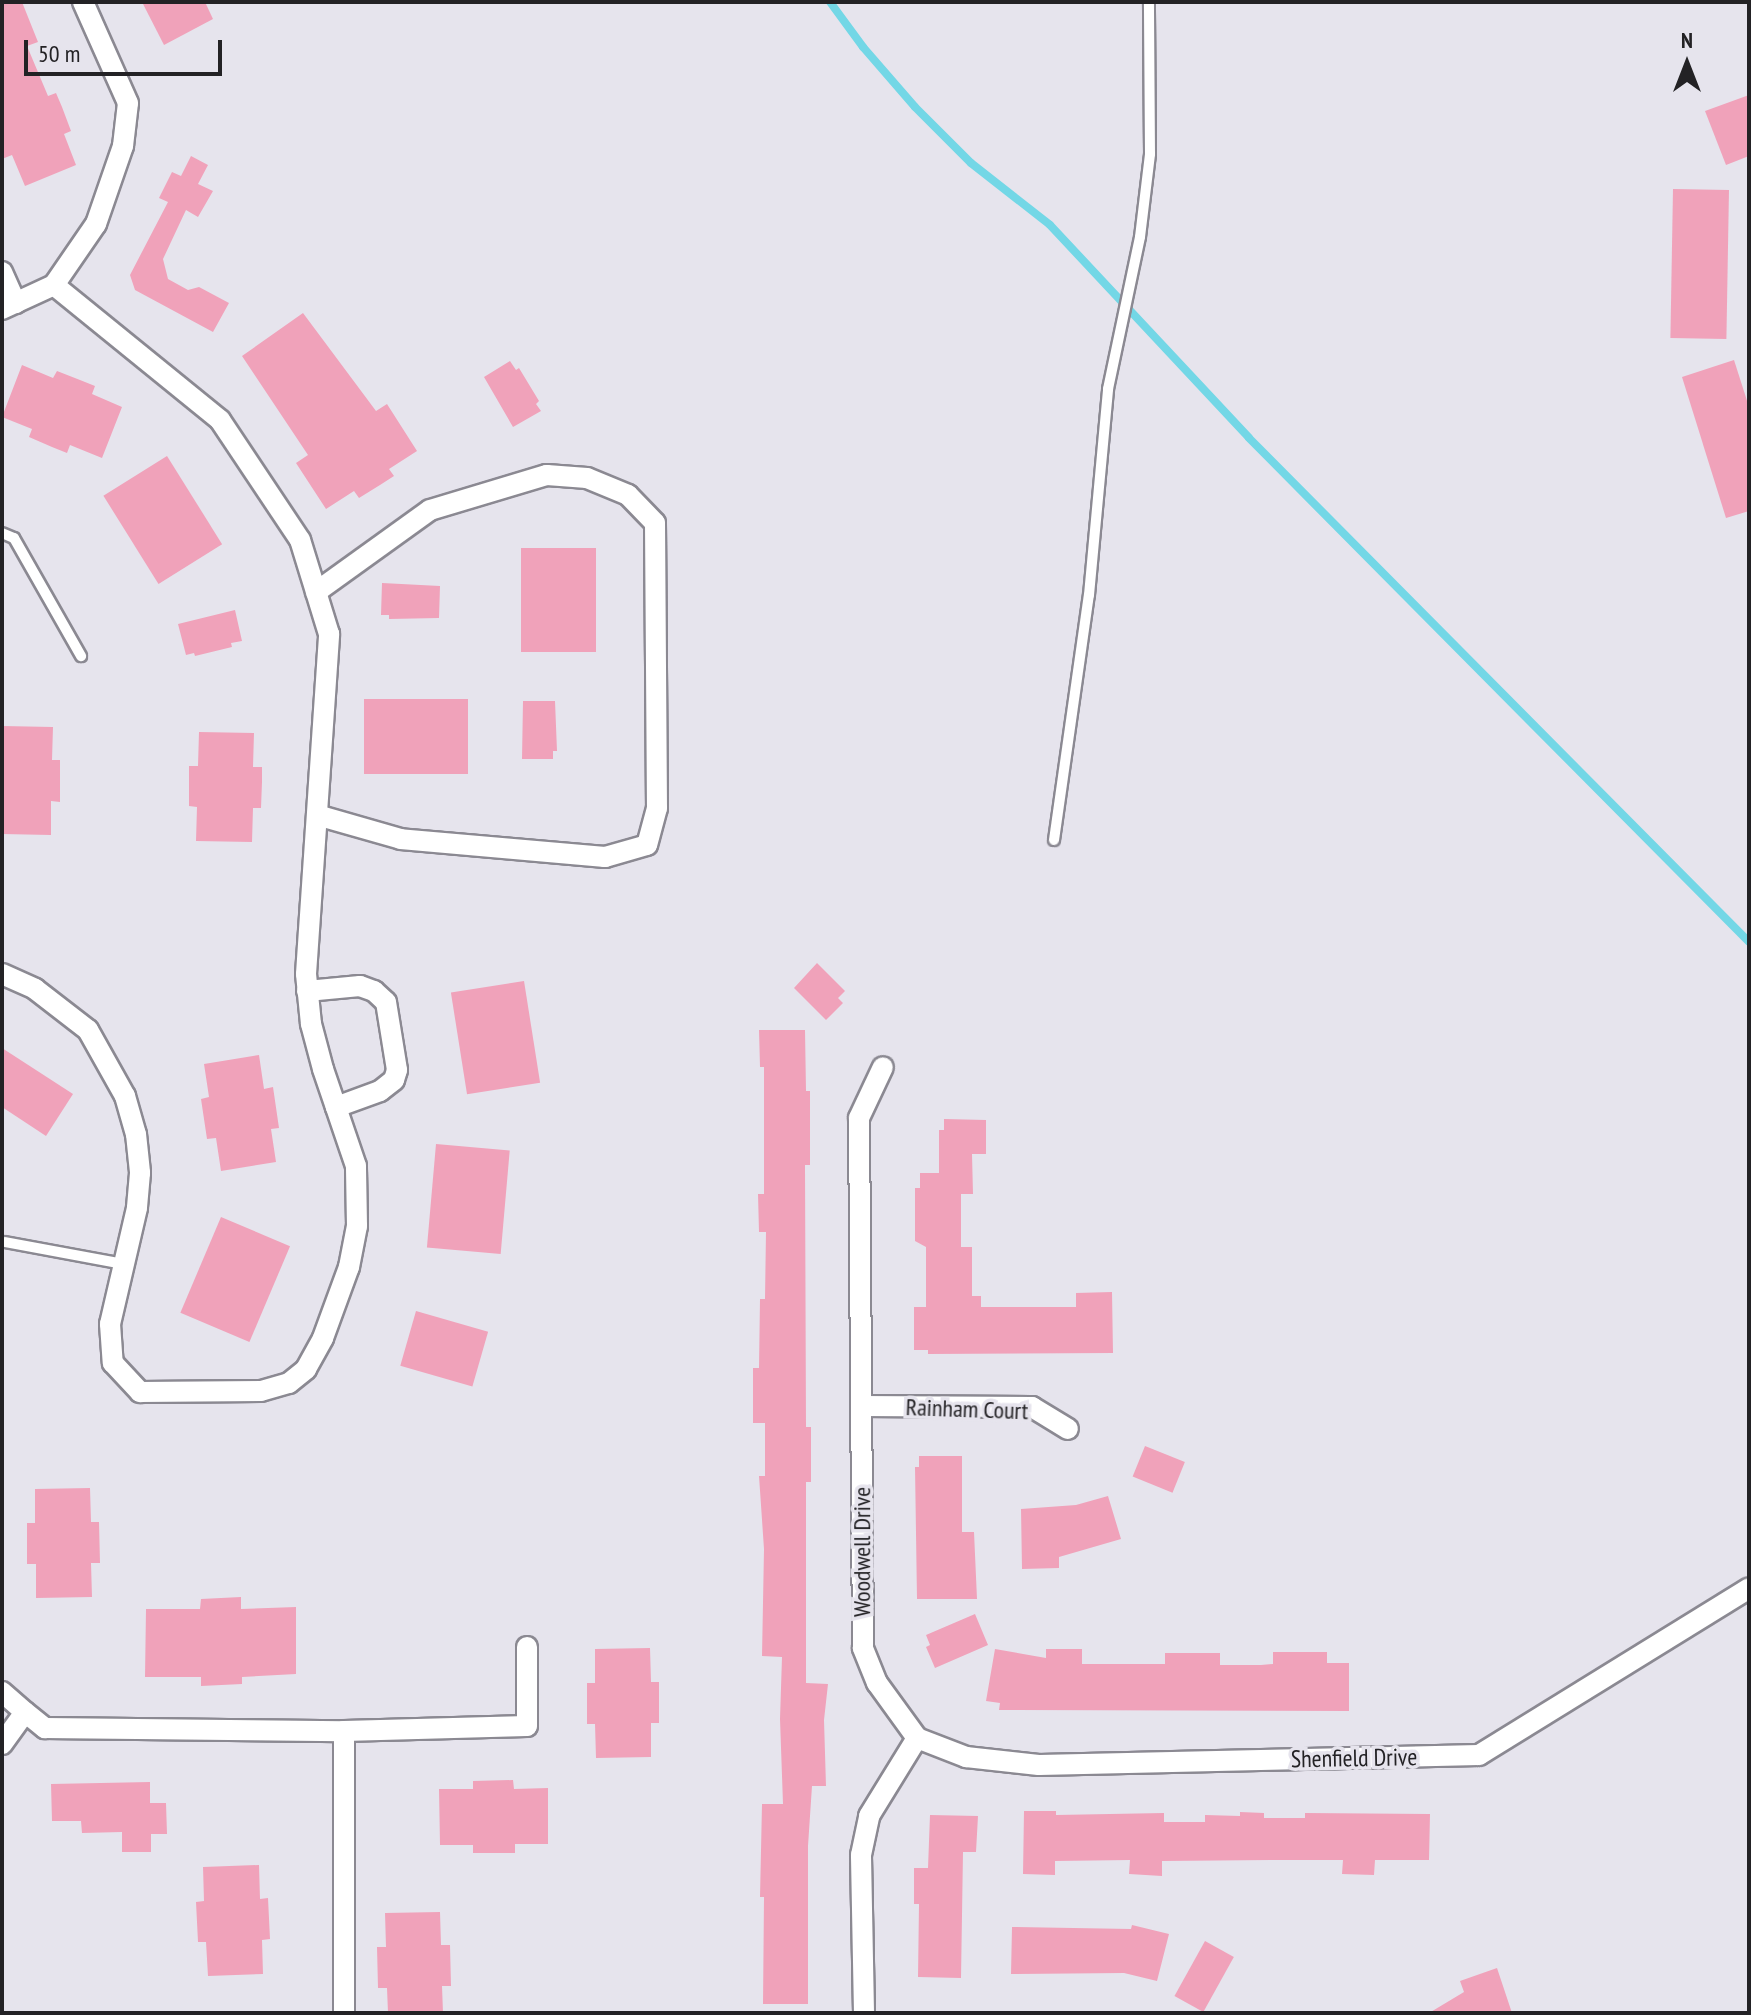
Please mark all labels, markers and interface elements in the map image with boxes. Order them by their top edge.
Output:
scale bar [28,24,226,74]
north arrow [1647,24,1727,104]
text: N [1681,26,1693,54]
text: 50 m [38,38,80,69]
street label: Rainham Court [905,1392,1029,1426]
street label: Woodwell Drive [848,1487,876,1617]
street label: Shenfield Drive [1291,1742,1417,1774]

